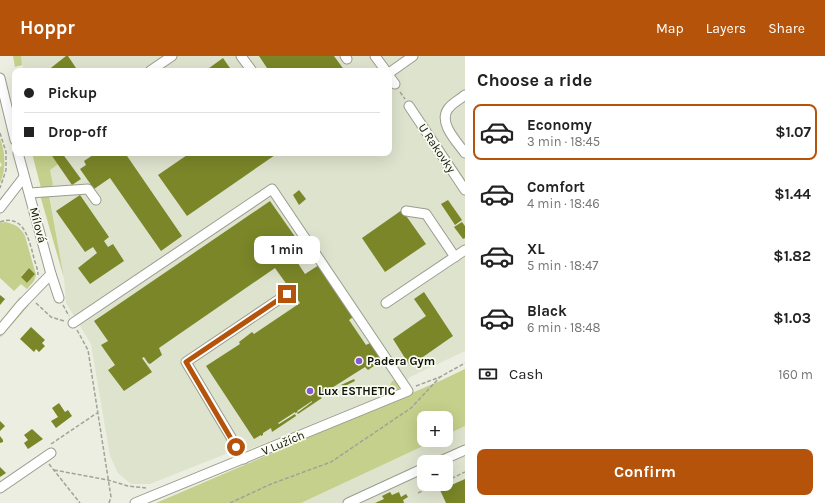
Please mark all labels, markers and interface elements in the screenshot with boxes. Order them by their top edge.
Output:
text: Hoppr [20,17,75,39]
text: Map [656,20,684,37]
text: Layers [706,20,746,37]
text: Share [768,20,805,37]
text: Choose a ride [477,69,592,91]
text: Pickup [48,84,97,102]
icon: car [479,114,515,150]
text: Economy [527,116,592,134]
street label: U Rakovky [415,121,459,176]
text: Drop-off [48,123,107,141]
text: $1.07 [775,123,811,141]
text: 3 min · 18:45 [527,134,600,149]
icon: car [479,176,515,212]
text: Comfort [527,178,585,196]
text: $1.44 [774,185,811,203]
text: 4 min · 18:46 [527,196,600,211]
street label: Mílová [27,206,49,244]
callout: 1 min [254,236,320,264]
icon: car [479,238,515,274]
text: XL [527,240,545,258]
text: 1 min [271,242,303,257]
text: $1.82 [773,247,811,265]
text: 5 min · 18:47 [527,258,598,273]
route end [278,285,296,303]
icon: car [479,300,515,336]
text: Black [527,302,567,320]
text: $1.03 [773,309,811,327]
text: 6 min · 18:48 [527,320,600,335]
place label: Padera Gym [367,354,435,368]
marker: Padera Gym [354,356,364,366]
icon: cash [477,363,499,385]
text: Cash [509,365,543,383]
text: 160 m [778,367,813,382]
place label: Lux ESTHETIC [318,384,396,398]
marker: Lux ESTHETIC [305,386,315,396]
map controls [417,411,453,491]
button: + [417,411,453,447]
street label: V Lužích [259,428,307,458]
route start [227,438,245,456]
button: Confirm [477,449,813,495]
button: − [417,455,453,491]

